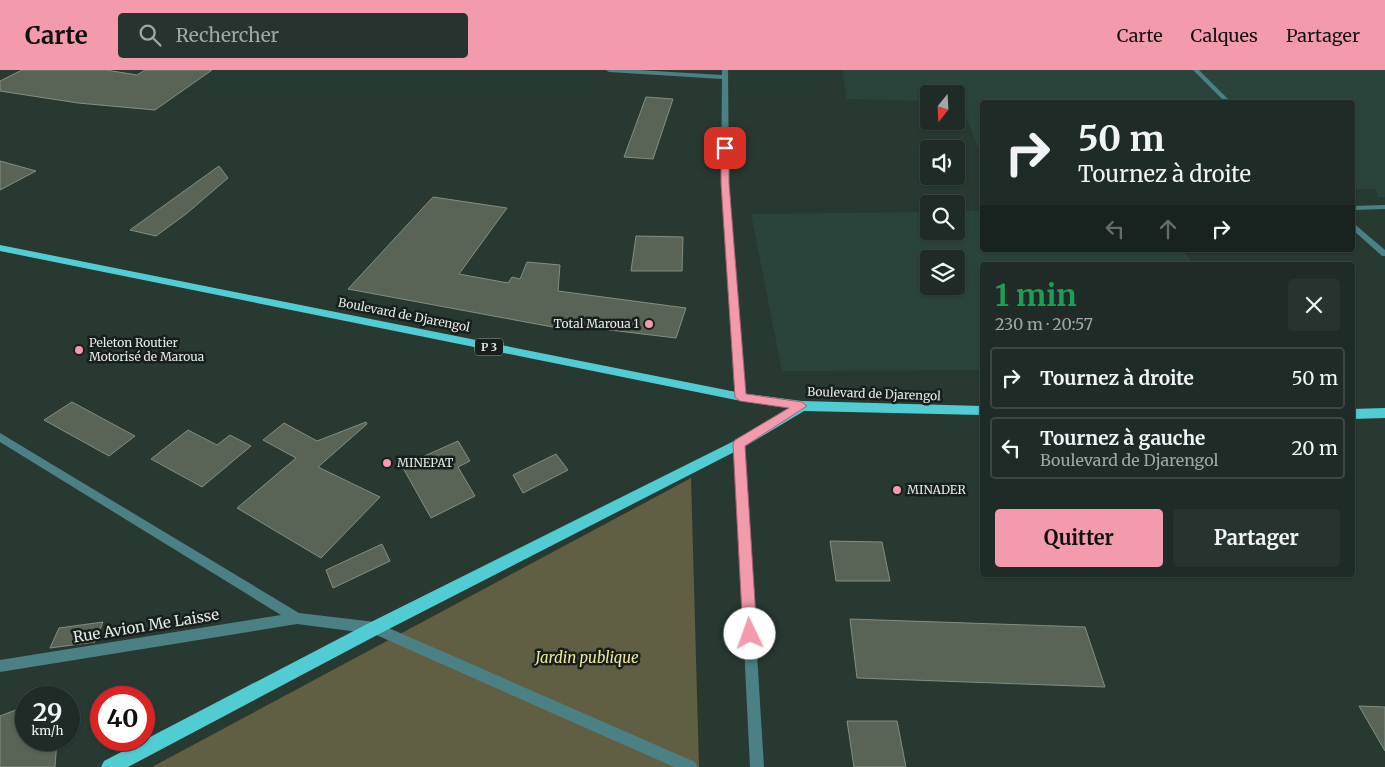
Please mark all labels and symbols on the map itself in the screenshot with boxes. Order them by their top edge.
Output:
north arrow [920,85,965,130]
pin [704,127,746,169]
street label: Boulevard de Djarengol [337,294,471,335]
place label: Total Maroua 1 [554,316,640,331]
marker: Total Maroua 1 [643,318,655,330]
place label: Peleton Routier Motorisé de Maroua [89,335,205,364]
road number: P 3 [475,338,503,356]
marker: Peleton Routier Motorisé de Maroua [73,344,85,356]
street label: Boulevard de Djarengol [807,384,941,403]
place label: MINEPAT [397,455,454,470]
marker: MINEPAT [381,457,393,469]
place label: MINADER [907,482,966,497]
marker: MINADER [891,484,903,496]
street label: Rue Avion Me Laisse [72,605,220,646]
position arrow [723,607,775,659]
park label: Jardin publique [533,648,639,667]
speed limit sign: 40 [90,686,155,751]

